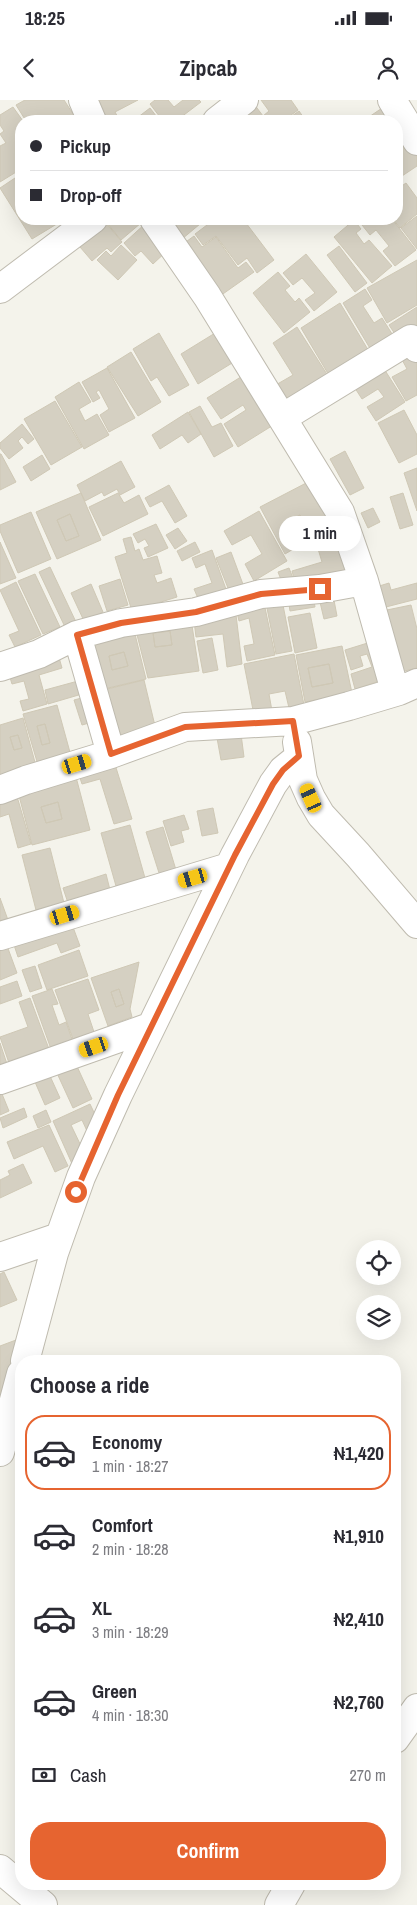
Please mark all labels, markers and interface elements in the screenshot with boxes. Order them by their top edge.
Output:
text: 18:25 [25,5,65,31]
text: Zipcab [179,53,238,83]
icon: back [15,54,43,82]
icon: person [374,54,402,82]
text: Pickup [60,133,111,159]
text: Drop-off [60,182,121,208]
callout: 1 min [279,516,361,552]
text: 1 min [303,522,337,544]
route end [309,578,331,600]
car [60,752,93,776]
car [298,781,323,815]
car [176,867,209,889]
car [48,903,81,927]
car [77,1035,110,1059]
route start [65,1181,87,1203]
map controls [356,1240,401,1340]
button: locate [356,1240,401,1285]
button: layers [356,1295,401,1340]
text: Choose a ride [30,1370,149,1400]
text: Economy [92,1429,162,1455]
icon: car [32,1430,77,1475]
text: ₦1,420 [334,1440,384,1466]
text: 1 min · 18:27 [92,1455,169,1477]
text: Comfort [92,1512,153,1538]
icon: car [32,1513,77,1558]
text: ₦1,910 [334,1523,384,1549]
text: 2 min · 18:28 [92,1538,169,1560]
text: XL [92,1595,112,1621]
icon: car [32,1596,77,1641]
text: ₦2,410 [334,1606,384,1632]
text: 3 min · 18:29 [92,1621,169,1643]
text: Green [92,1678,137,1704]
icon: car [32,1679,77,1724]
text: ₦2,760 [334,1689,384,1715]
text: 4 min · 18:30 [92,1704,169,1726]
icon: cash [30,1761,58,1789]
text: Cash [70,1762,106,1788]
text: 270 m [350,1764,386,1786]
button: Confirm [30,1822,386,1880]

